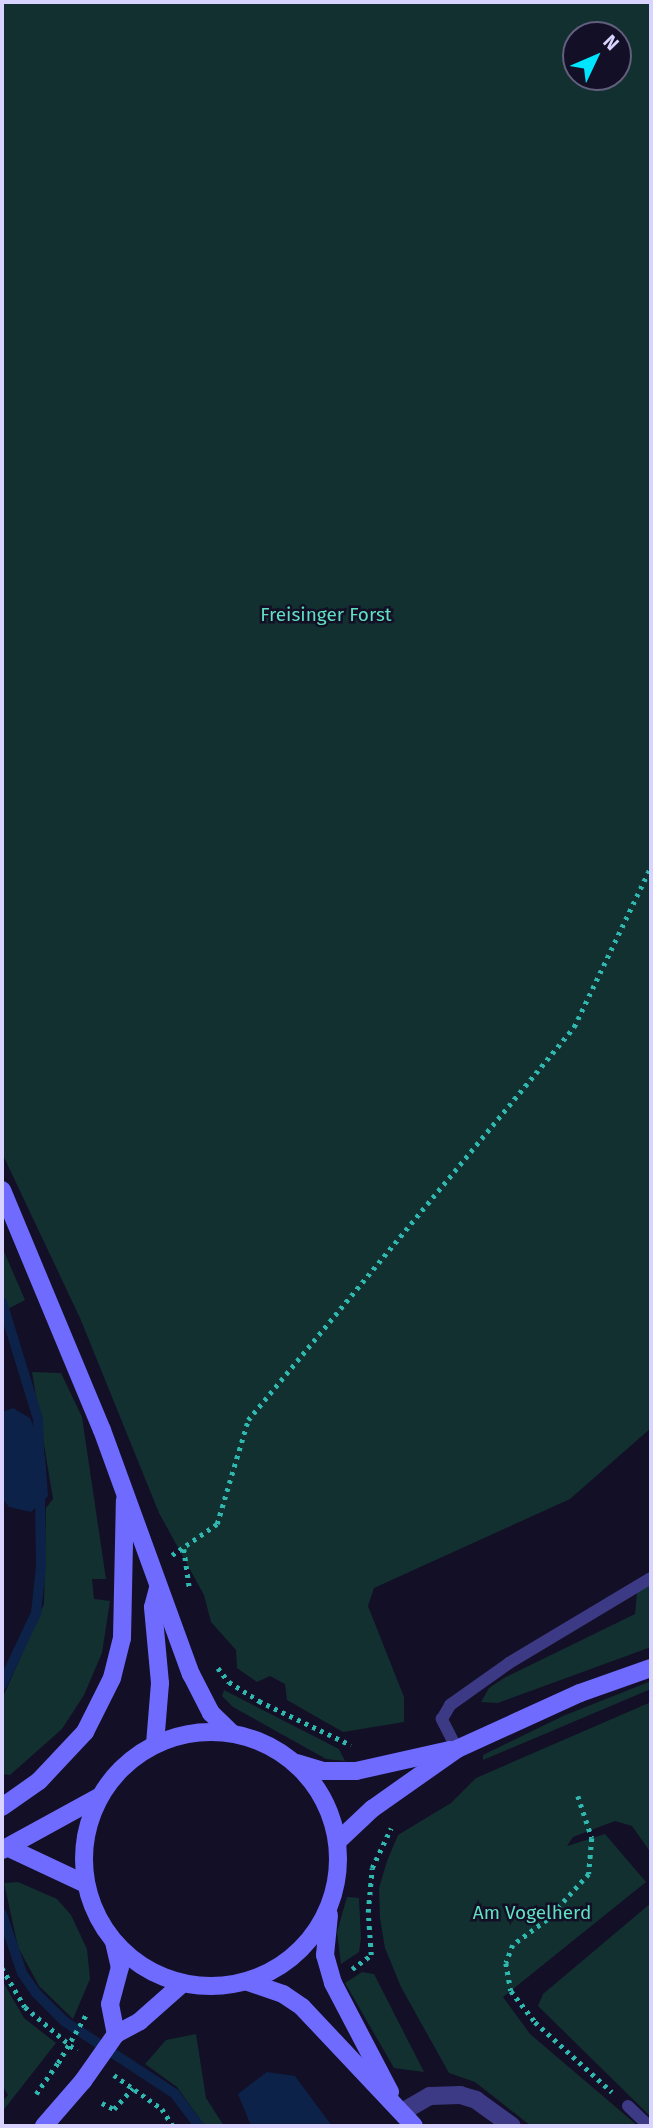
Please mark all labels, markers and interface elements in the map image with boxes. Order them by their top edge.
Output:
north arrow [562,21,632,91]
text: N [598,30,624,55]
park label: Freisinger Forst [260,604,392,626]
park label: Am Vogelherd [473,1902,591,1924]

